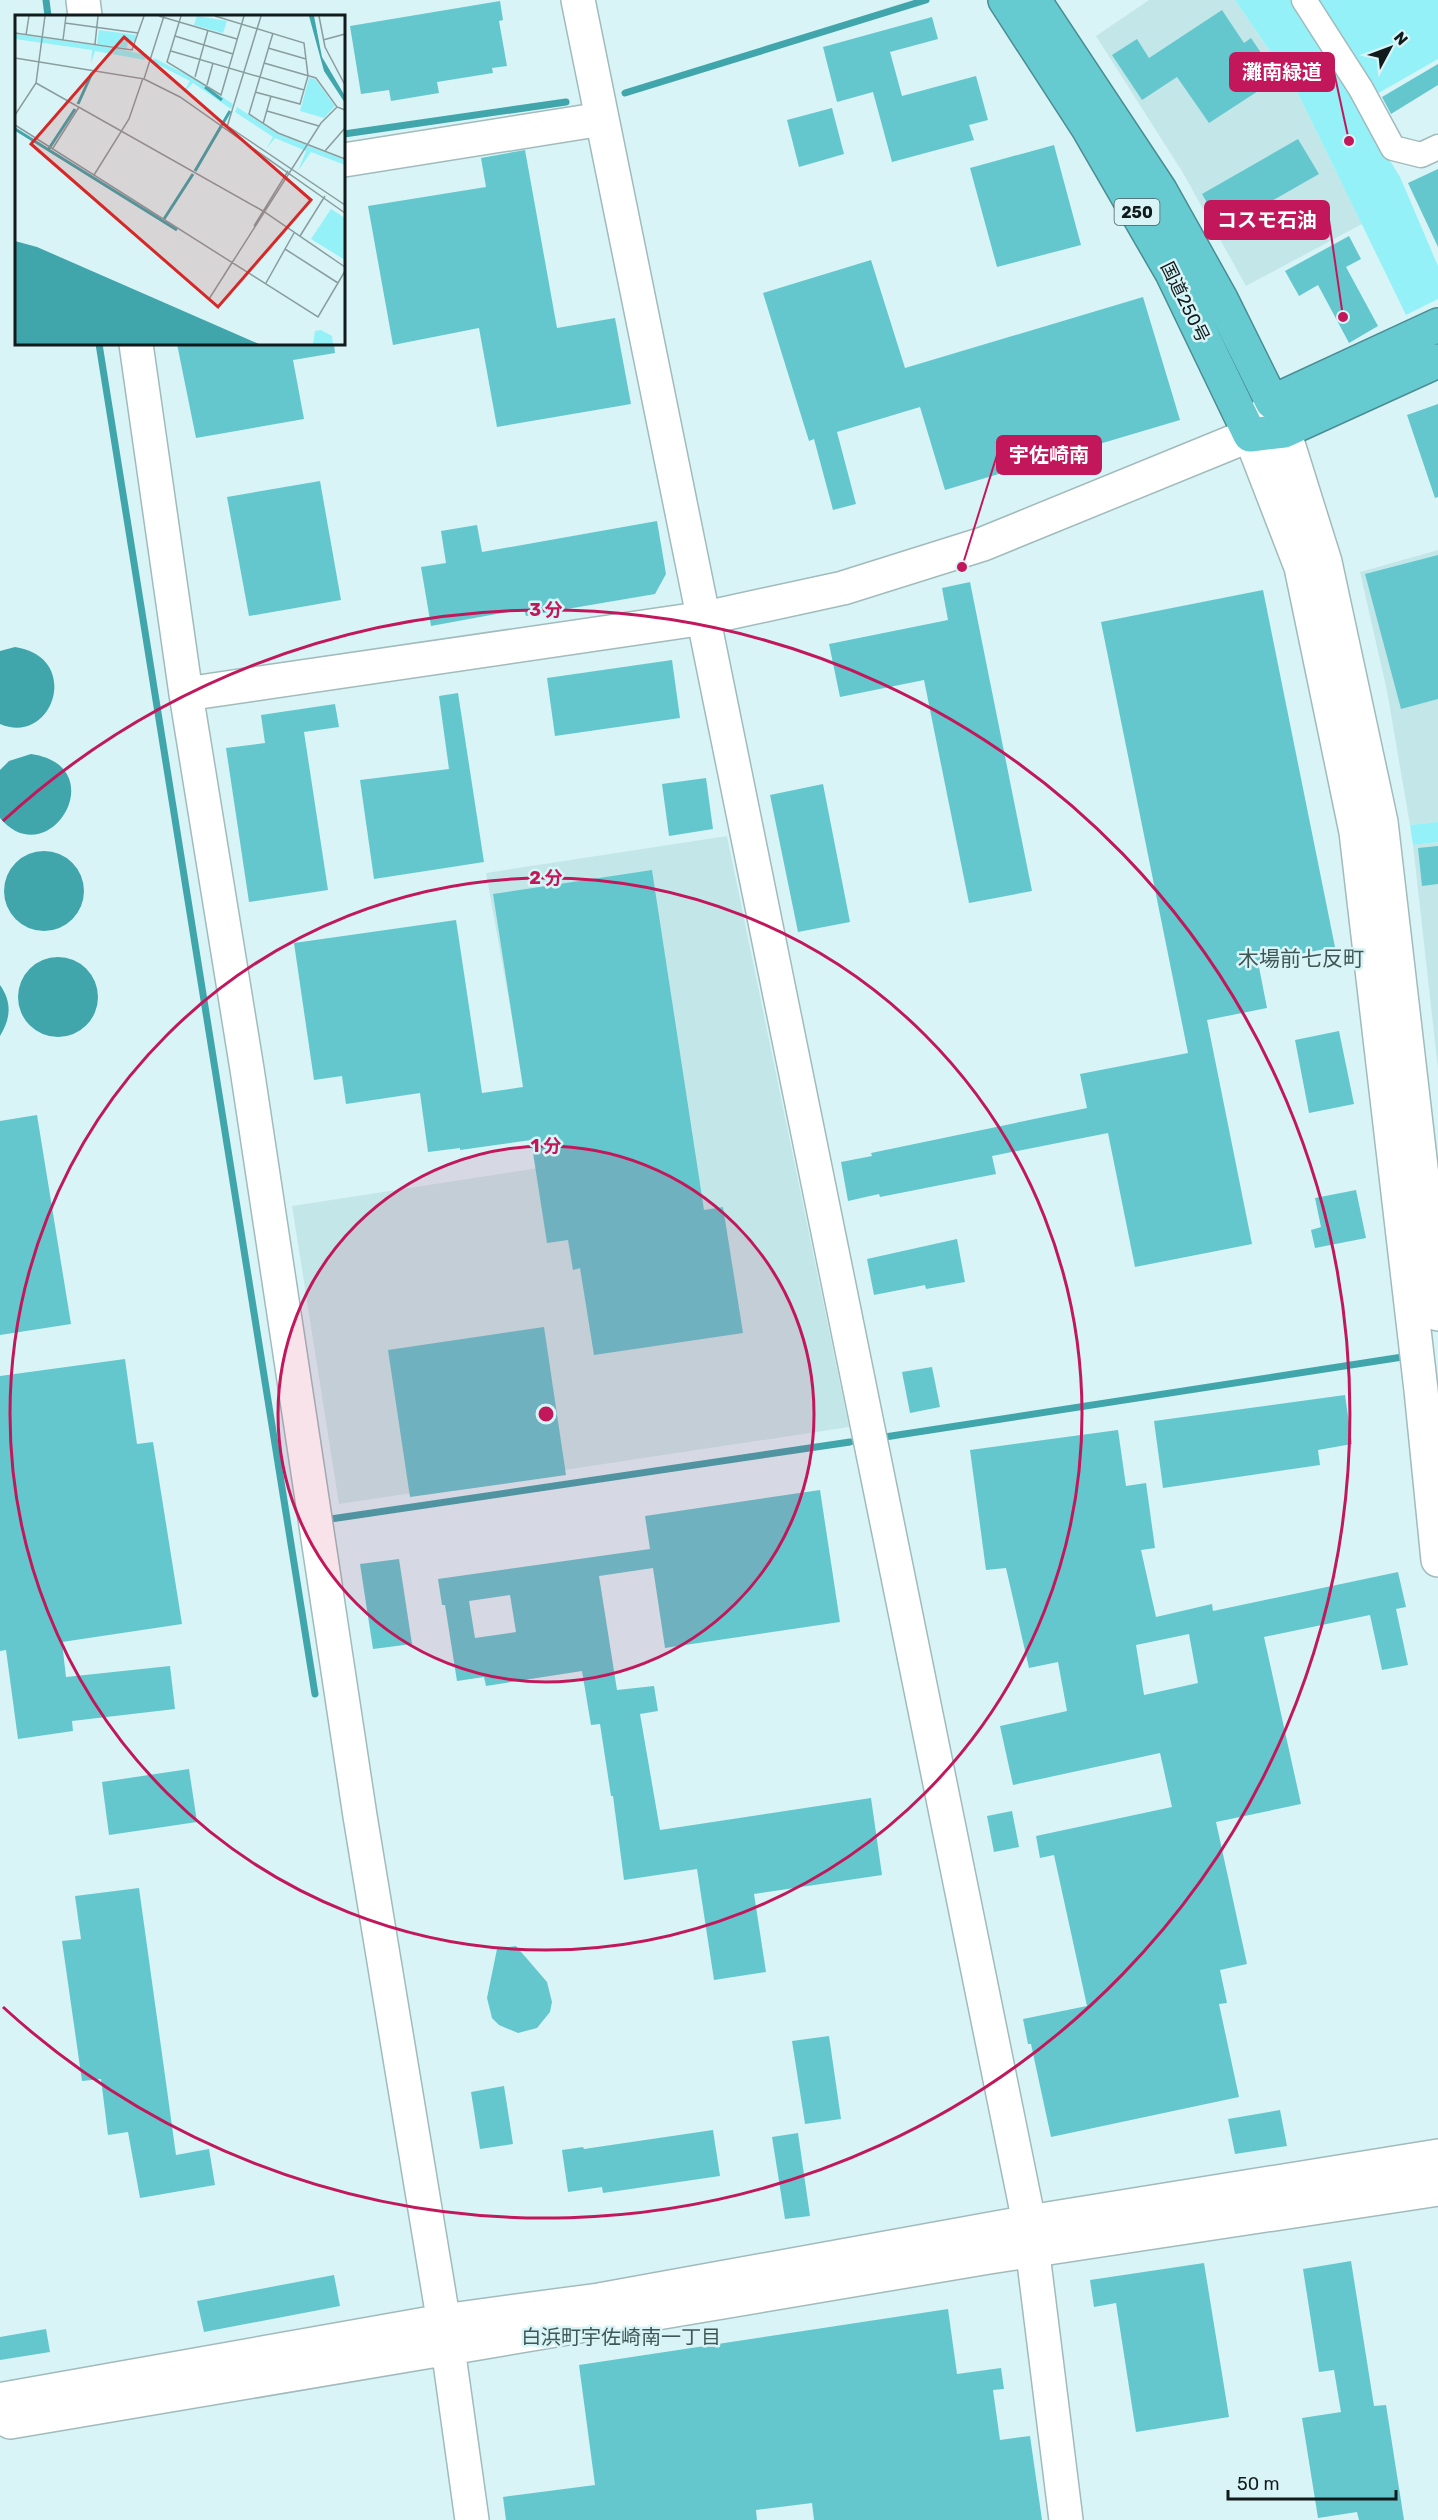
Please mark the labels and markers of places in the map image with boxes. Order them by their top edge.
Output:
callout: 灘南緑道 [1230,53,1334,91]
callout: コスモ石油 [1205,201,1329,239]
callout: 宇佐崎南 [997,436,1101,474]
centre of rings [536,1404,556,1424]

